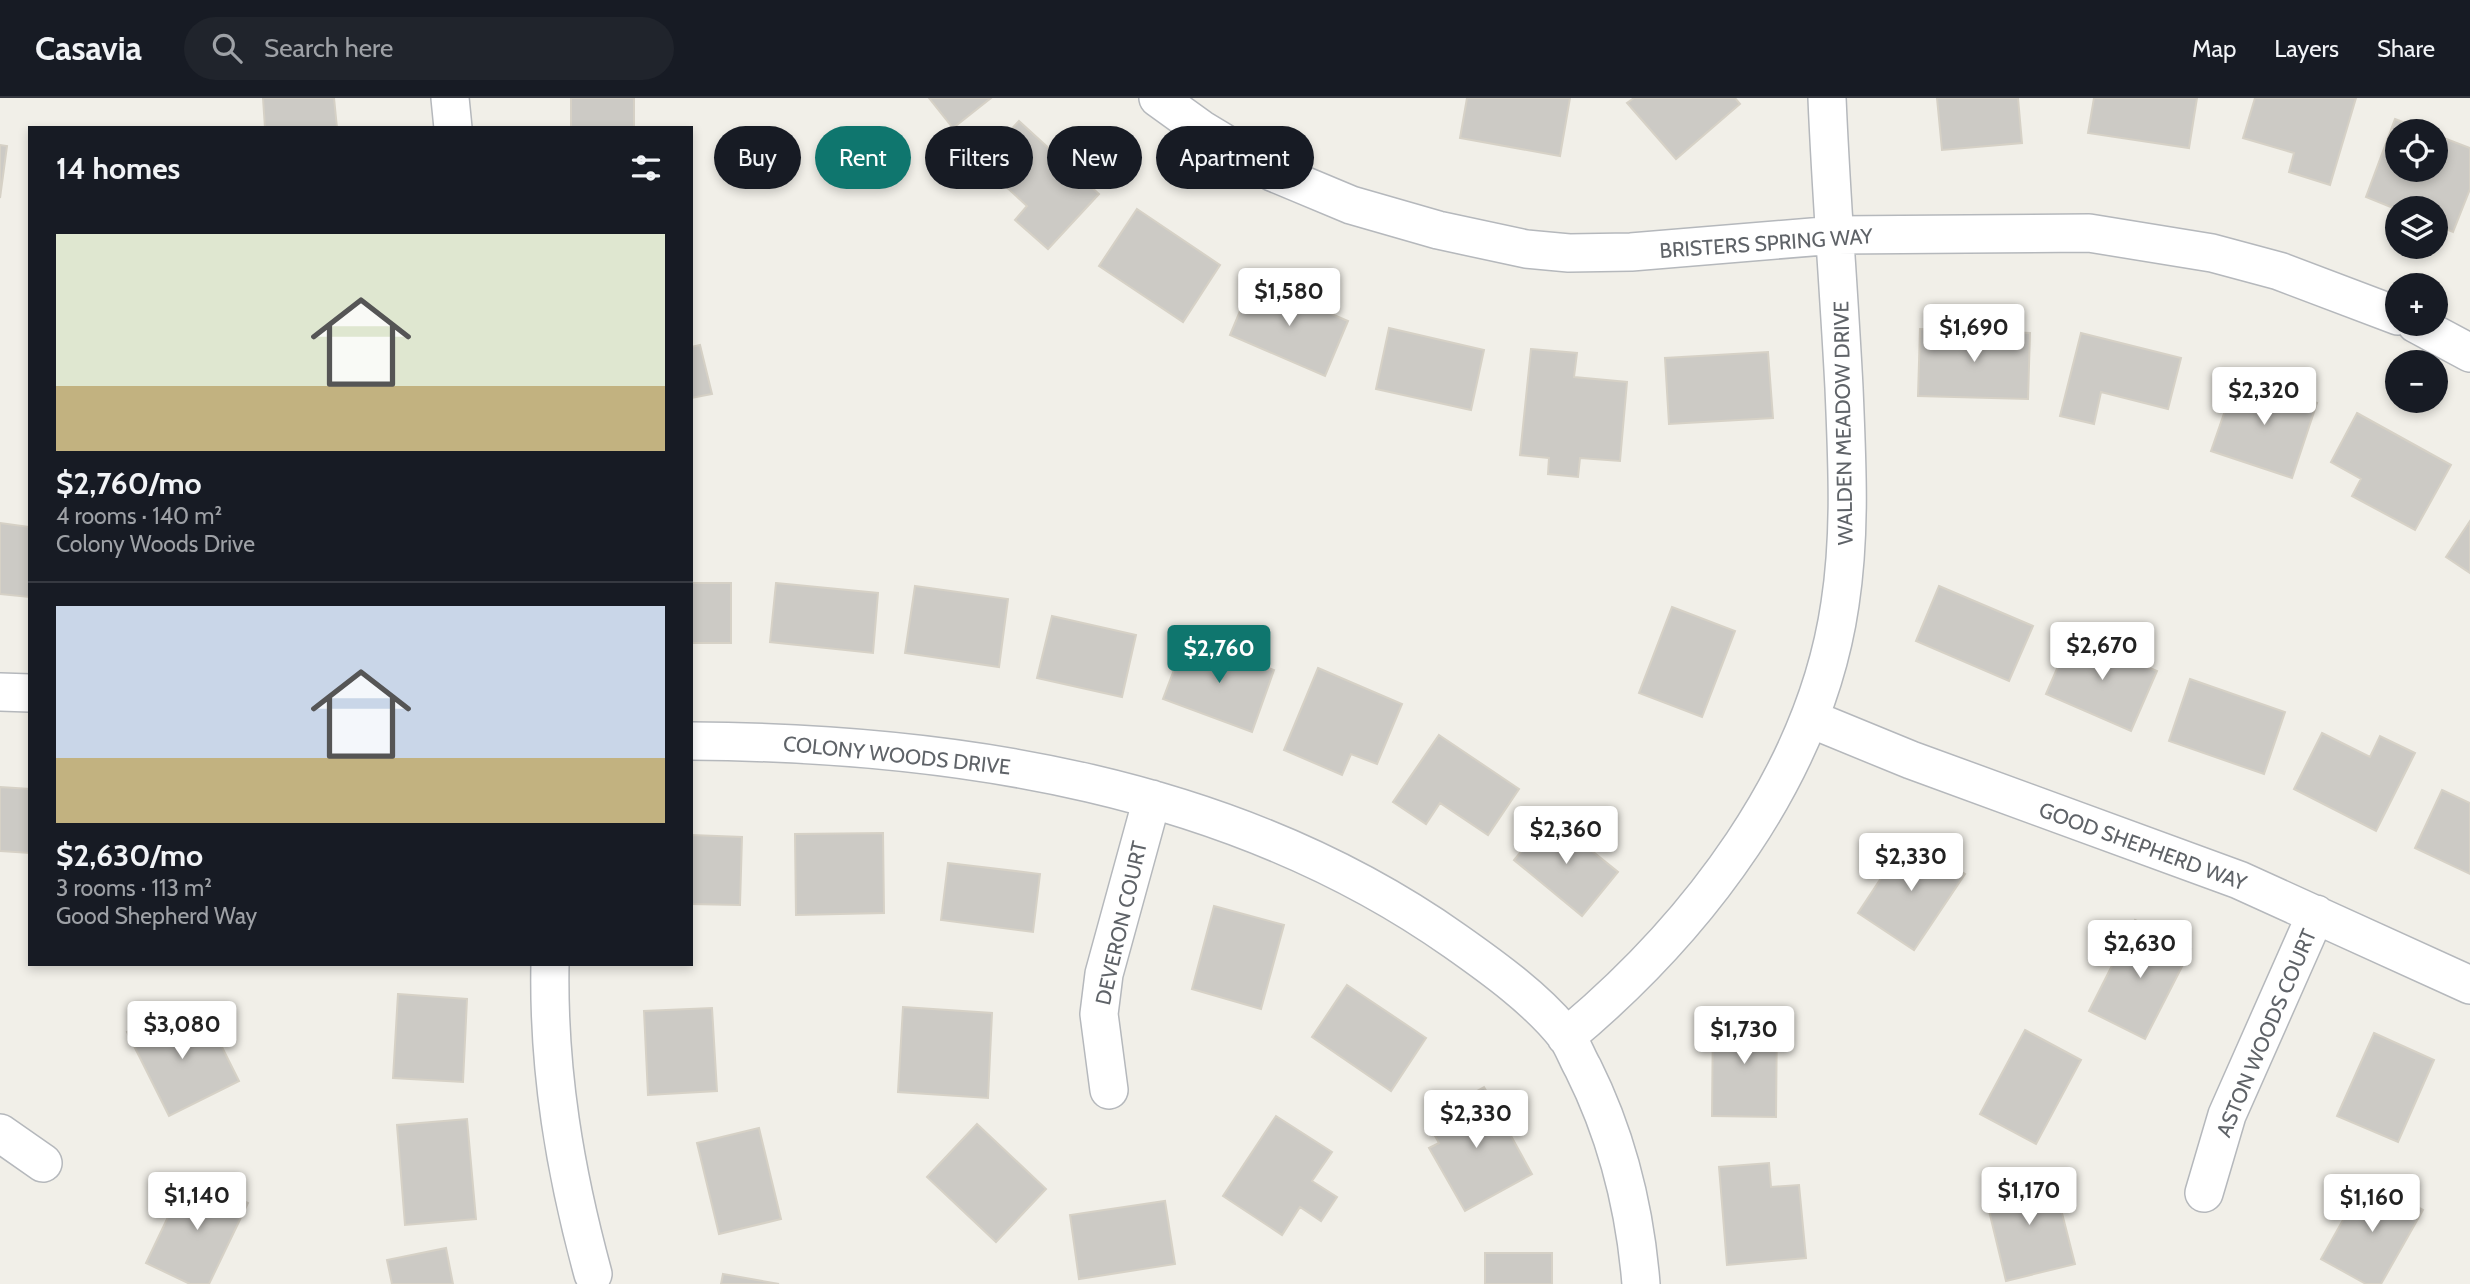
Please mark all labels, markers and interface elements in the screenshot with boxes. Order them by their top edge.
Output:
search box [184,17,674,80]
text: Casavia [35,28,142,68]
icon: search [208,29,246,67]
text: Search here [264,32,393,64]
text: Map [2192,34,2236,63]
text: Layers [2274,34,2339,63]
text: Share [2377,34,2435,63]
map controls [2385,119,2448,413]
button: locate [2385,119,2448,182]
chip: Buy [714,126,801,189]
chip: Rent [815,126,911,189]
chip: Filters [925,126,1033,189]
chip: New [1047,126,1142,189]
chip: Apartment [1156,126,1314,189]
icon: filters [627,149,665,187]
text: 14 homes [56,150,180,187]
button: layers [2385,196,2448,259]
street label: BRISTERS SPRING WAY [1658,223,1875,263]
pin: $1,580 [1232,268,1346,328]
button: + [2385,273,2448,336]
text: $1,580 [1254,277,1324,305]
icon: home [298,279,424,405]
street label: WALDEN MEADOW DRIVE [1828,301,1858,545]
pin: $1,690 [1917,304,2031,364]
text: $1,690 [1939,313,2009,341]
button: − [2385,350,2448,413]
pin: $2,320 [2207,368,2321,427]
text: $2,320 [2228,376,2300,404]
text: $2,760/mo [56,465,202,502]
text: 4 rooms · 140 m² [56,502,222,530]
text: Colony Woods Drive [56,530,255,558]
pin: $2,670 [2045,622,2159,682]
pin: $2,760 [1162,626,1276,685]
text: $2,670 [2066,631,2138,659]
text: $2,760 [1183,634,1255,662]
icon: home [298,651,424,777]
street label: COLONY WOODS DRIVE [782,731,1012,779]
street label: GOOD SHEPHERD WAY [2036,797,2251,896]
pin: $2,360 [1509,806,1623,866]
text: $2,360 [1530,815,1602,843]
pin: $2,330 [1854,834,1968,893]
text: $2,630/mo [56,837,203,874]
street label: DEVERON COURT [1090,839,1152,1007]
text: $2,330 [1875,842,1947,870]
text: 3 rooms · 113 m² [56,874,212,902]
text: Good Shepherd Way [56,902,257,930]
pin: $2,630 [2083,920,2197,980]
street label: ASTON WOODS COURT [2211,925,2321,1141]
text: $2,630 [2104,929,2176,957]
pin: $3,080 [125,1002,239,1061]
pin: $1,730 [1687,1006,1801,1066]
text: $3,080 [143,1010,221,1038]
text: $1,730 [1710,1015,1778,1043]
pin: $2,330 [1419,1090,1533,1150]
text: $2,330 [1440,1099,1512,1127]
pin: $1,170 [1972,1168,2086,1227]
pin: $1,140 [140,1172,254,1232]
pin: $1,160 [2315,1174,2429,1234]
text: $1,170 [1998,1176,2061,1204]
text: $1,140 [164,1181,230,1209]
text: $1,160 [2340,1183,2404,1211]

